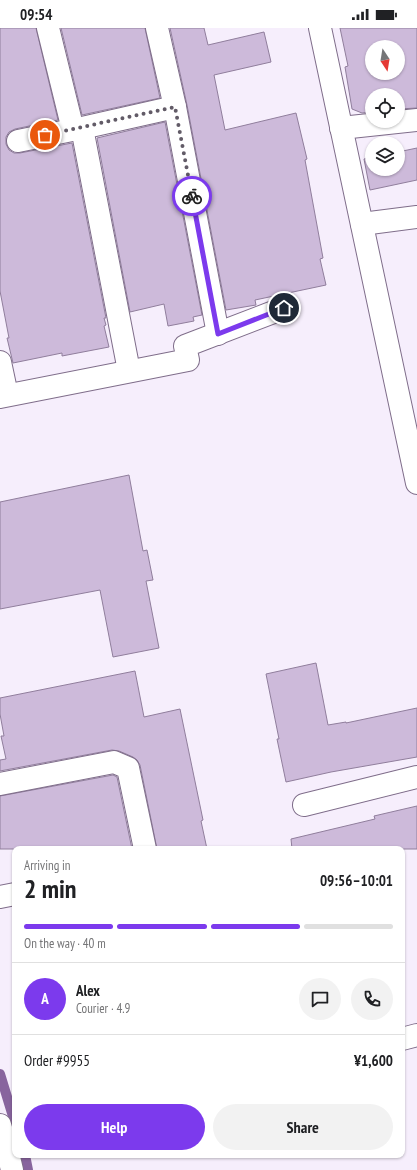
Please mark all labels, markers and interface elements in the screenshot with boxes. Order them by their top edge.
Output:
text: 09:54 [20,5,52,24]
north arrow [365,40,405,80]
map controls [365,40,405,176]
button: locate [365,88,405,128]
pin [28,118,62,152]
icon: bag [34,124,56,146]
button: layers [365,136,405,176]
courier [172,176,212,216]
icon: bike [181,185,203,207]
pin [267,291,301,325]
icon: home [273,297,295,319]
text: Arriving in [24,857,71,874]
text: 09:56–10:01 [320,871,393,890]
text: 2 min [24,872,77,905]
text: On the way · 40 m [24,935,106,952]
button: chat [299,978,341,1020]
button: phone [351,978,393,1020]
text: Alex [76,981,100,1000]
text: A [41,989,49,1008]
text: Courier · 4.9 [76,1000,130,1017]
text: Order #9955 [24,1051,90,1070]
text: ¥1,600 [354,1051,393,1070]
button: Help [24,1104,205,1150]
button: Share [213,1104,393,1150]

